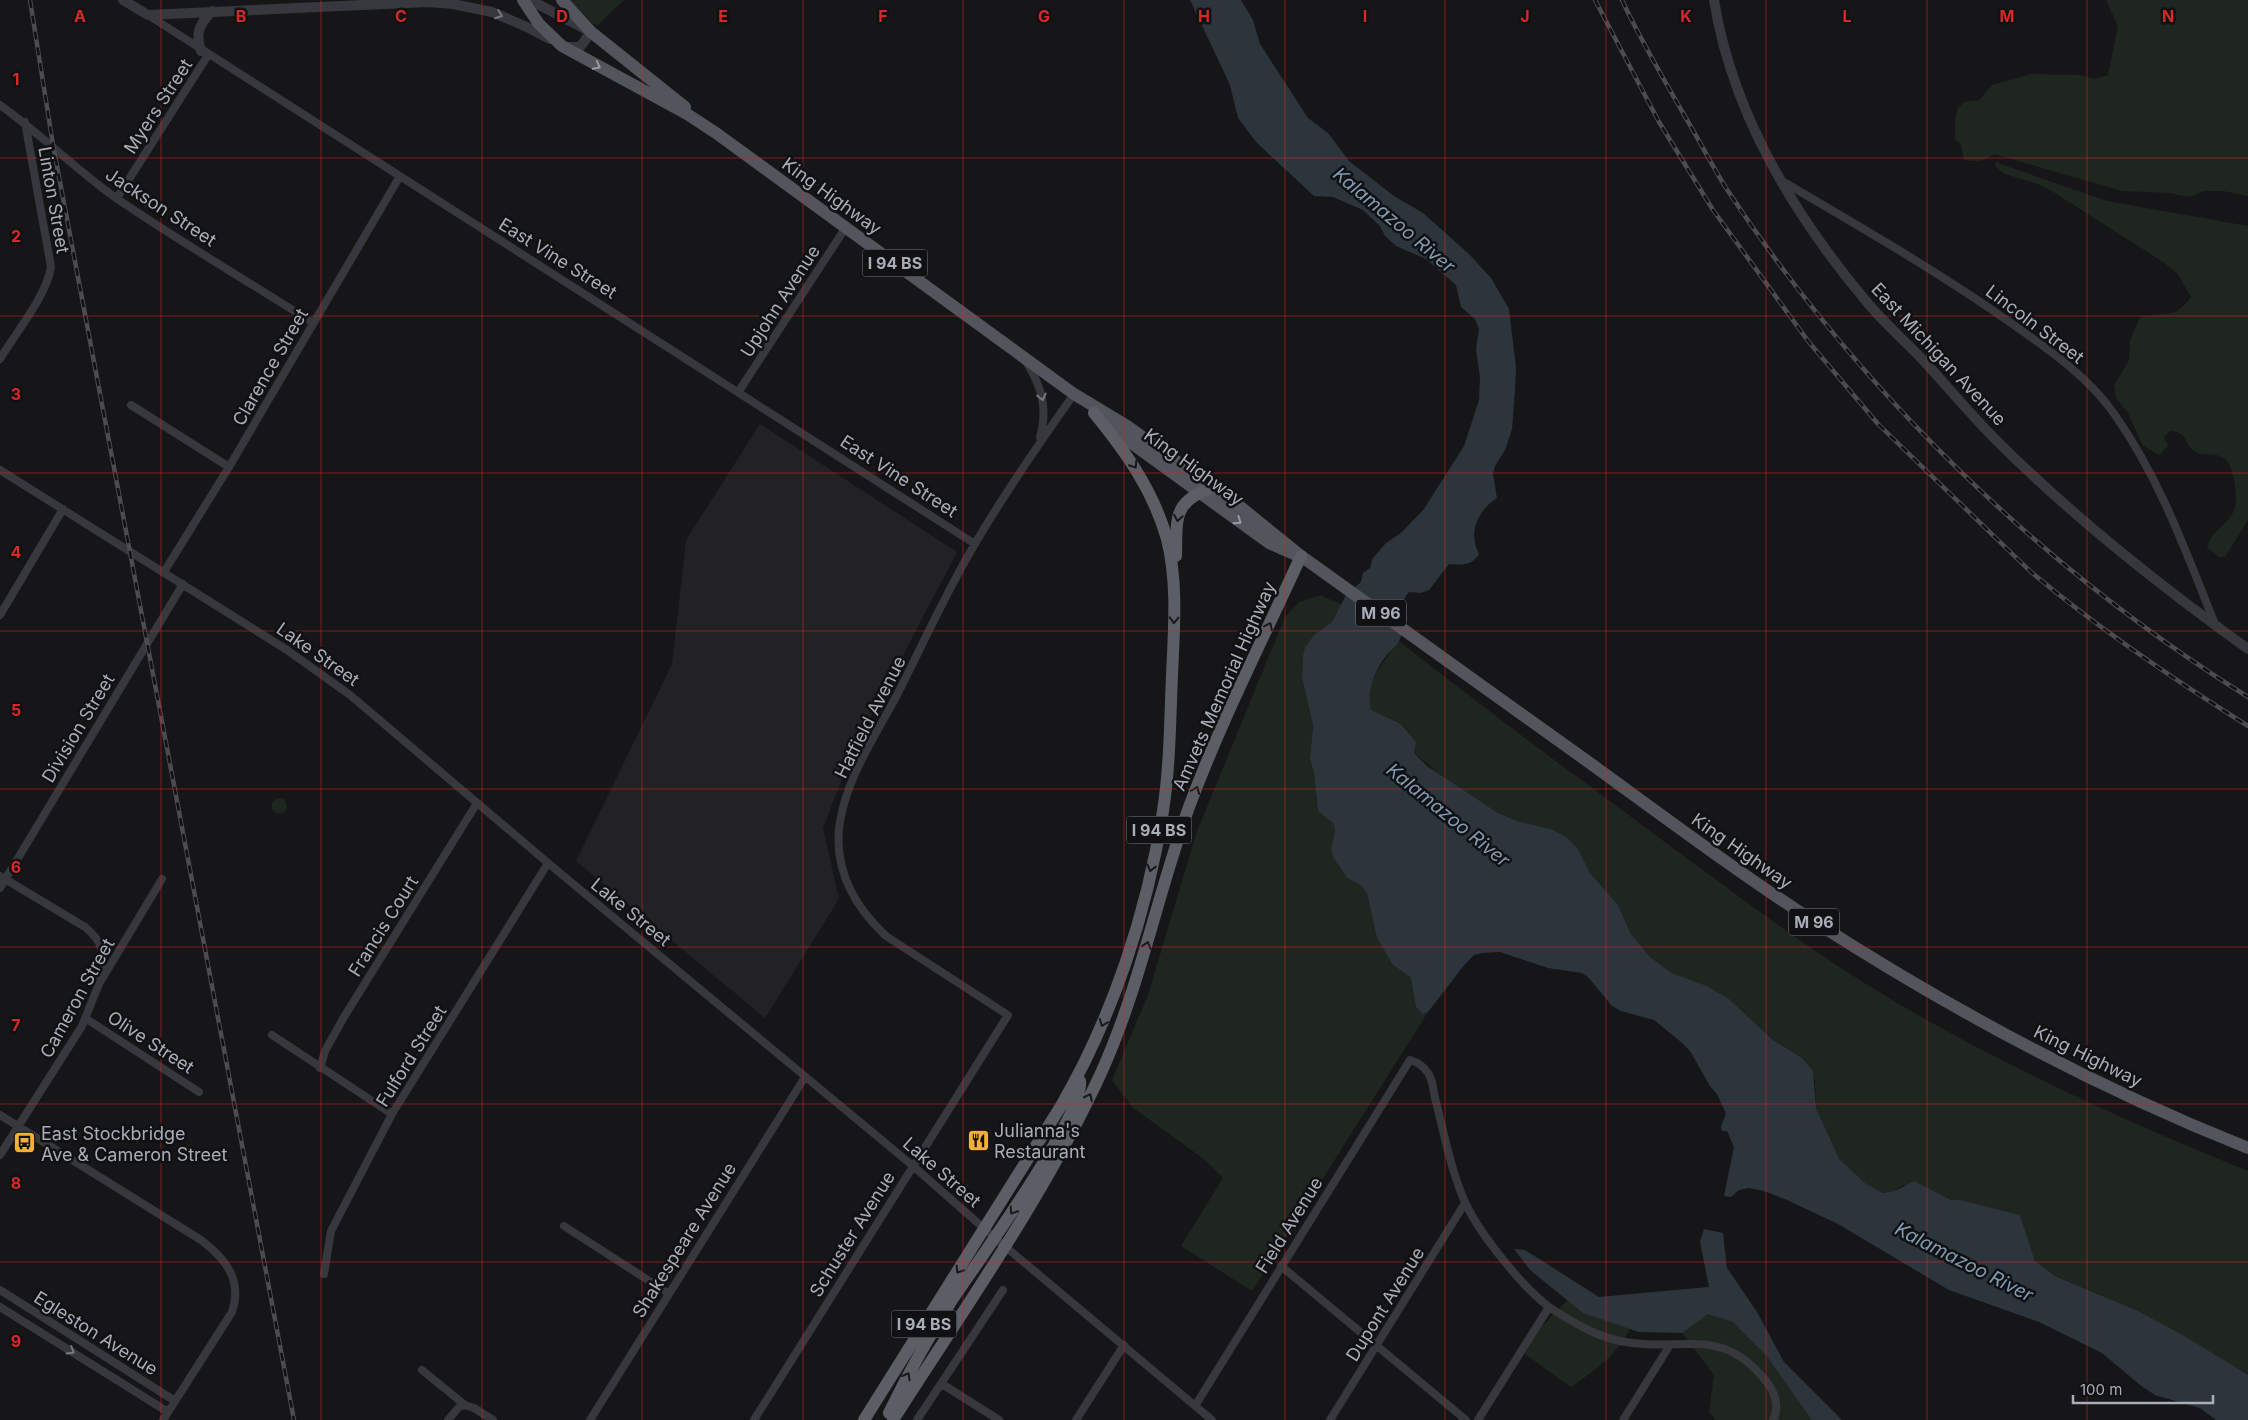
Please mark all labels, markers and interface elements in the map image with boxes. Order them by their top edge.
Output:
text: A [74,6,86,26]
text: B [236,6,246,26]
text: C [395,6,407,26]
text: D [556,6,568,26]
text: E [718,6,728,26]
text: F [878,6,888,26]
text: G [1038,6,1050,26]
text: H [1198,6,1210,26]
text: I [1363,6,1367,26]
text: J [1520,6,1530,26]
text: K [1680,6,1692,26]
text: L [1842,6,1852,26]
text: M [2000,6,2014,26]
text: N [2162,6,2174,26]
one-way arrow [494,9,503,19]
street label: Myers Street [120,55,196,157]
one-way arrow [592,60,601,70]
text: 1 [13,69,19,89]
street label: Linton Street [34,145,74,255]
street label: King Highway [778,153,886,239]
water label: Kalamazoo River [1328,162,1460,278]
street label: Jackson Street [102,164,220,251]
street label: East Vine Street [495,213,621,303]
text: 2 [11,226,21,246]
street label: Upjohn Avenue [736,241,824,361]
road number: I 94 BS [862,250,928,276]
street label: East Michigan Avenue [1867,278,2011,430]
street label: Lincoln Street [1982,280,2088,368]
street label: Clarence Street [228,305,312,429]
text: 3 [11,384,21,404]
one-way arrow [1037,393,1047,402]
street label: King Highway [1140,424,1248,510]
street label: East Vine Street [837,430,961,522]
one-way arrow [1128,460,1138,469]
one-way arrow [1174,513,1184,522]
one-way arrow [1232,515,1242,524]
text: 4 [11,542,22,562]
street label: Amvets Memorial Highway [1168,578,1280,794]
road number: M 96 [1356,600,1406,626]
one-way arrow [1168,616,1179,624]
street label: Lake Street [273,618,363,690]
one-way arrow [1263,622,1273,631]
street label: Hatfield Avenue [830,652,910,782]
street label: Division Street [37,670,119,786]
text: 5 [11,700,21,720]
water label: Kalamazoo River [1382,758,1515,872]
one-way arrow [1190,787,1200,795]
street label: King Highway [1688,809,1796,893]
road number: I 94 BS [1126,816,1192,844]
text: 6 [11,857,21,877]
one-way arrow [1146,864,1157,873]
street label: Francis Court [344,872,422,980]
street label: Lake Street [587,874,675,950]
road number: M 96 [1789,909,1839,936]
street label: Cameron Street [36,935,119,1061]
one-way arrow [1142,942,1152,950]
street label: Fulford Street [372,1001,451,1110]
street label: Olive Street [104,1006,198,1078]
text: 7 [11,1015,21,1035]
one-way arrow [1099,1019,1109,1027]
street label: King Highway [2031,1021,2145,1091]
one-way arrow [1083,1093,1093,1102]
place label: Julianna's Restaurant [994,1120,1086,1162]
place label: East Stockbridge Ave & Cameron Street [41,1123,228,1165]
restaurant icon: Julianna's Restaurant [966,1128,990,1152]
bus stop icon: East Stockbridge Ave & Cameron Street [13,1131,37,1155]
street label: Lake Street [899,1133,985,1212]
street label: Shakespeare Avenue [628,1159,740,1321]
street label: Schuster Avenue [805,1167,899,1301]
text: 8 [11,1173,21,1193]
street label: Field Avenue [1251,1173,1327,1277]
one-way arrow [1010,1206,1019,1215]
water label: Kalamazoo River [1891,1217,2038,1307]
street label: Dupont Avenue [1342,1243,1428,1365]
one-way arrow [955,1264,965,1273]
street label: Egleston Avenue [30,1287,162,1379]
road number: I 94 BS [892,1310,956,1338]
text: 9 [11,1331,21,1351]
one-way arrow [65,1345,75,1354]
one-way arrow [901,1372,911,1381]
scale bar [2073,1372,2213,1404]
text: 100 m [2080,1380,2122,1399]

